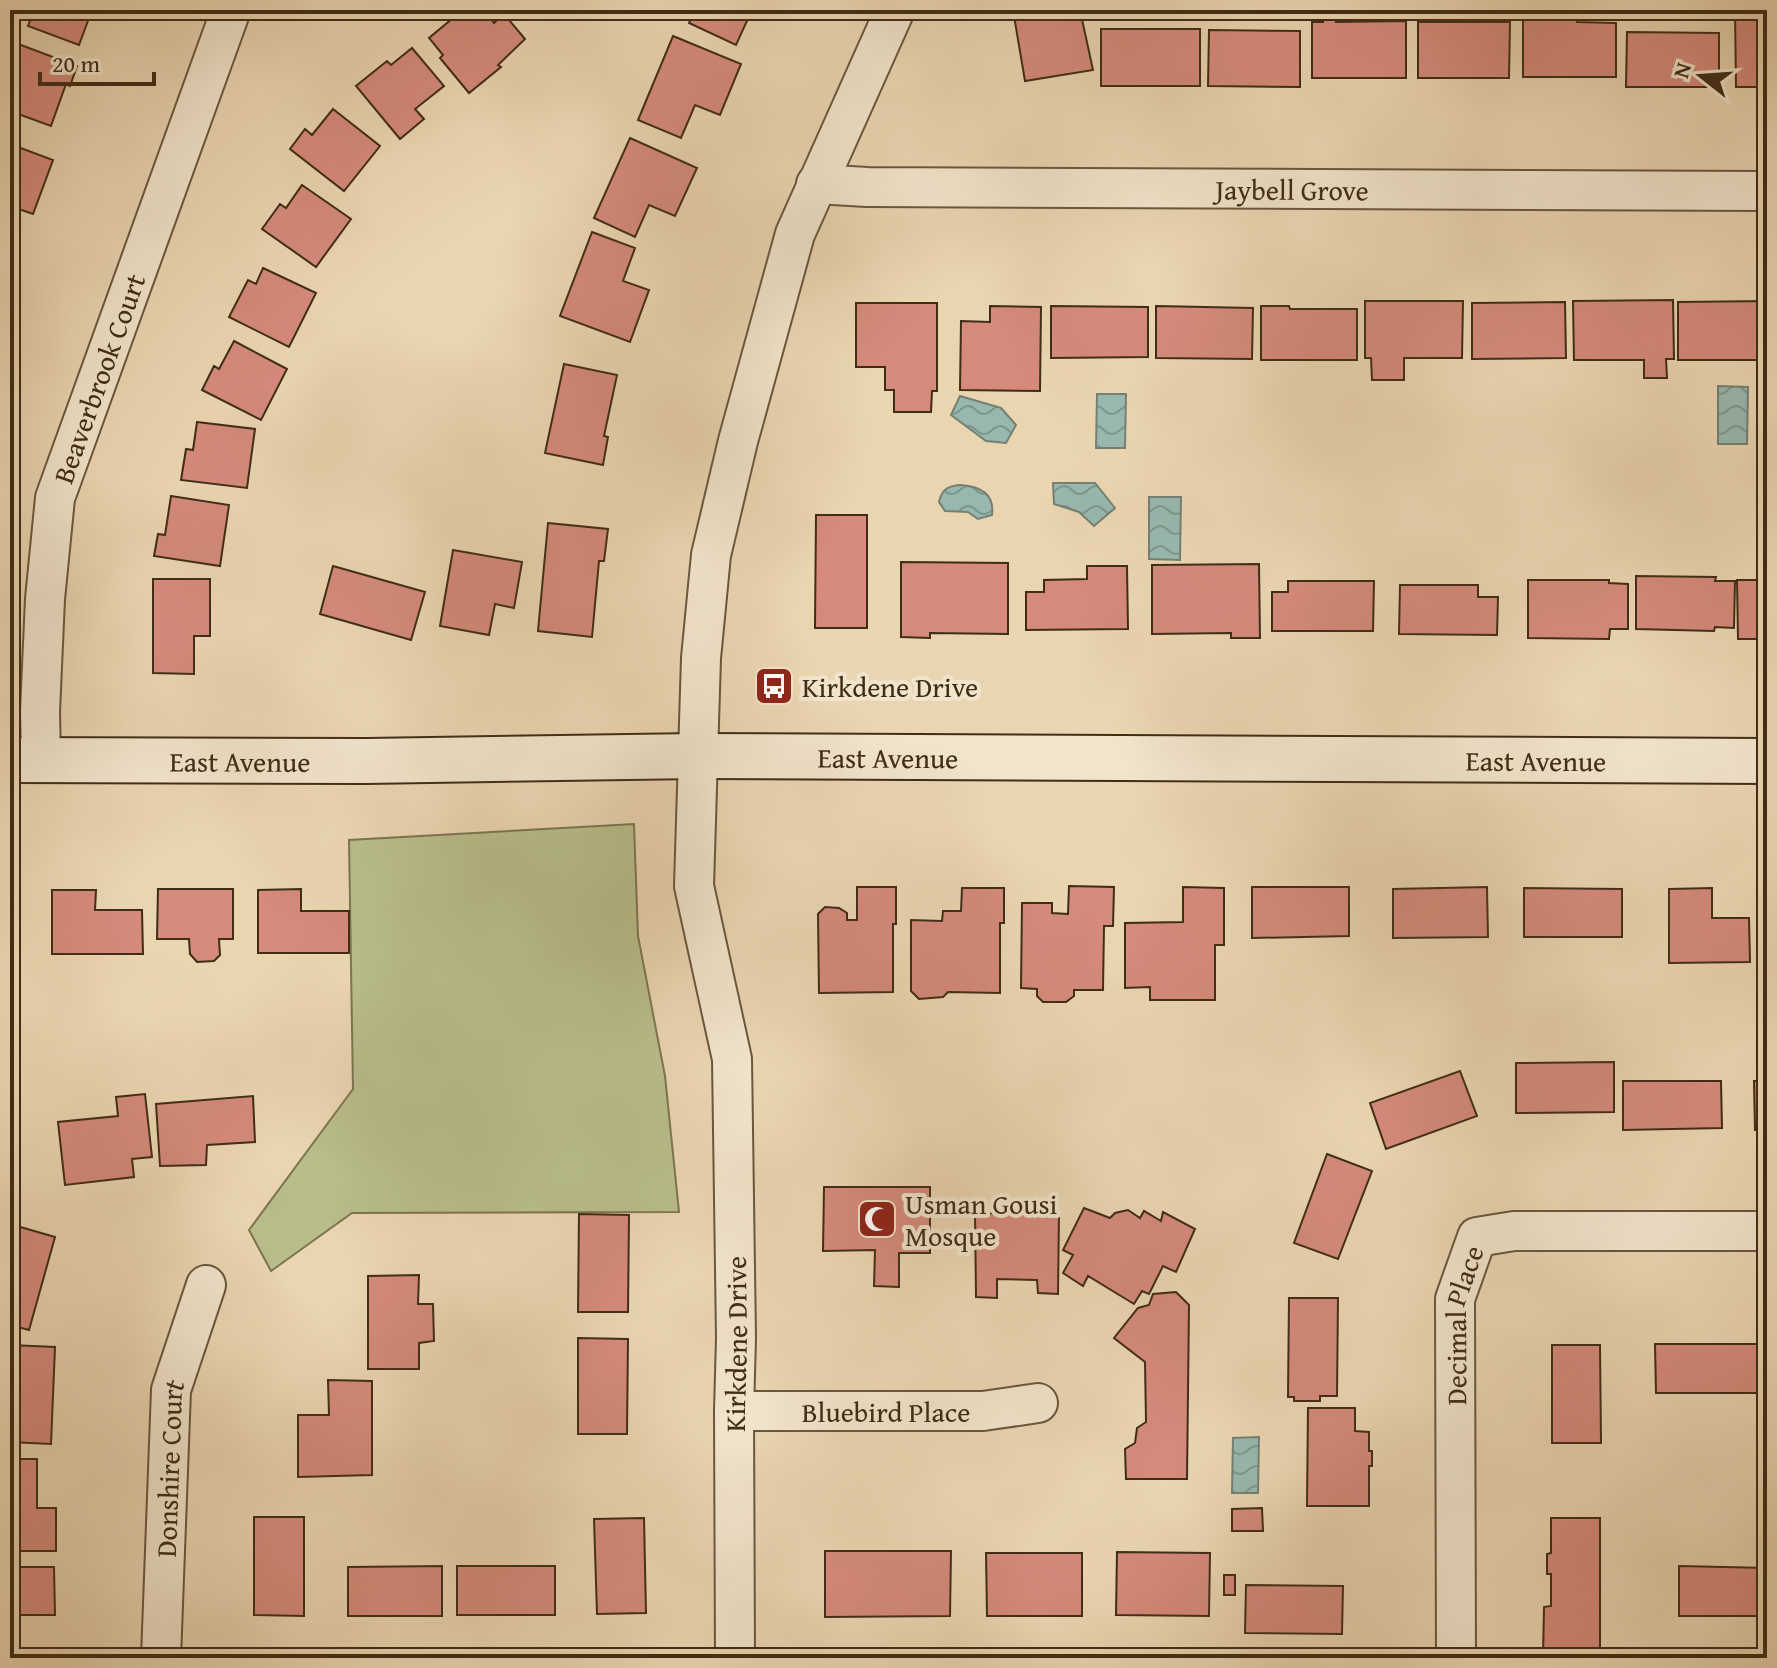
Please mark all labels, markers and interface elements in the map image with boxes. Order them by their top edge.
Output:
scale bar [40,36,154,86]
north arrow [1661,36,1741,116]
text: 20 m [52,46,100,81]
text: N [1664,58,1699,82]
street label: Jaybell Grove [1212,168,1369,210]
street label: Beaverbrook Court [42,267,155,489]
bus stop icon: Kirkdene Drive [753,665,795,707]
place label: Kirkdene Drive [802,666,978,707]
street label: East Avenue [818,736,958,778]
street label: East Avenue [1466,739,1606,781]
street label: East Avenue [170,740,310,781]
place label: Usman Gousi Mosque [905,1183,1058,1256]
mosque icon: Usman Gousi Mosque [856,1198,898,1240]
street label: Decimal Place [1434,1239,1493,1405]
street label: Kirkdene Drive [713,1256,756,1432]
street label: Donshire Court [144,1373,194,1558]
street label: Bluebird Place [802,1391,970,1432]

